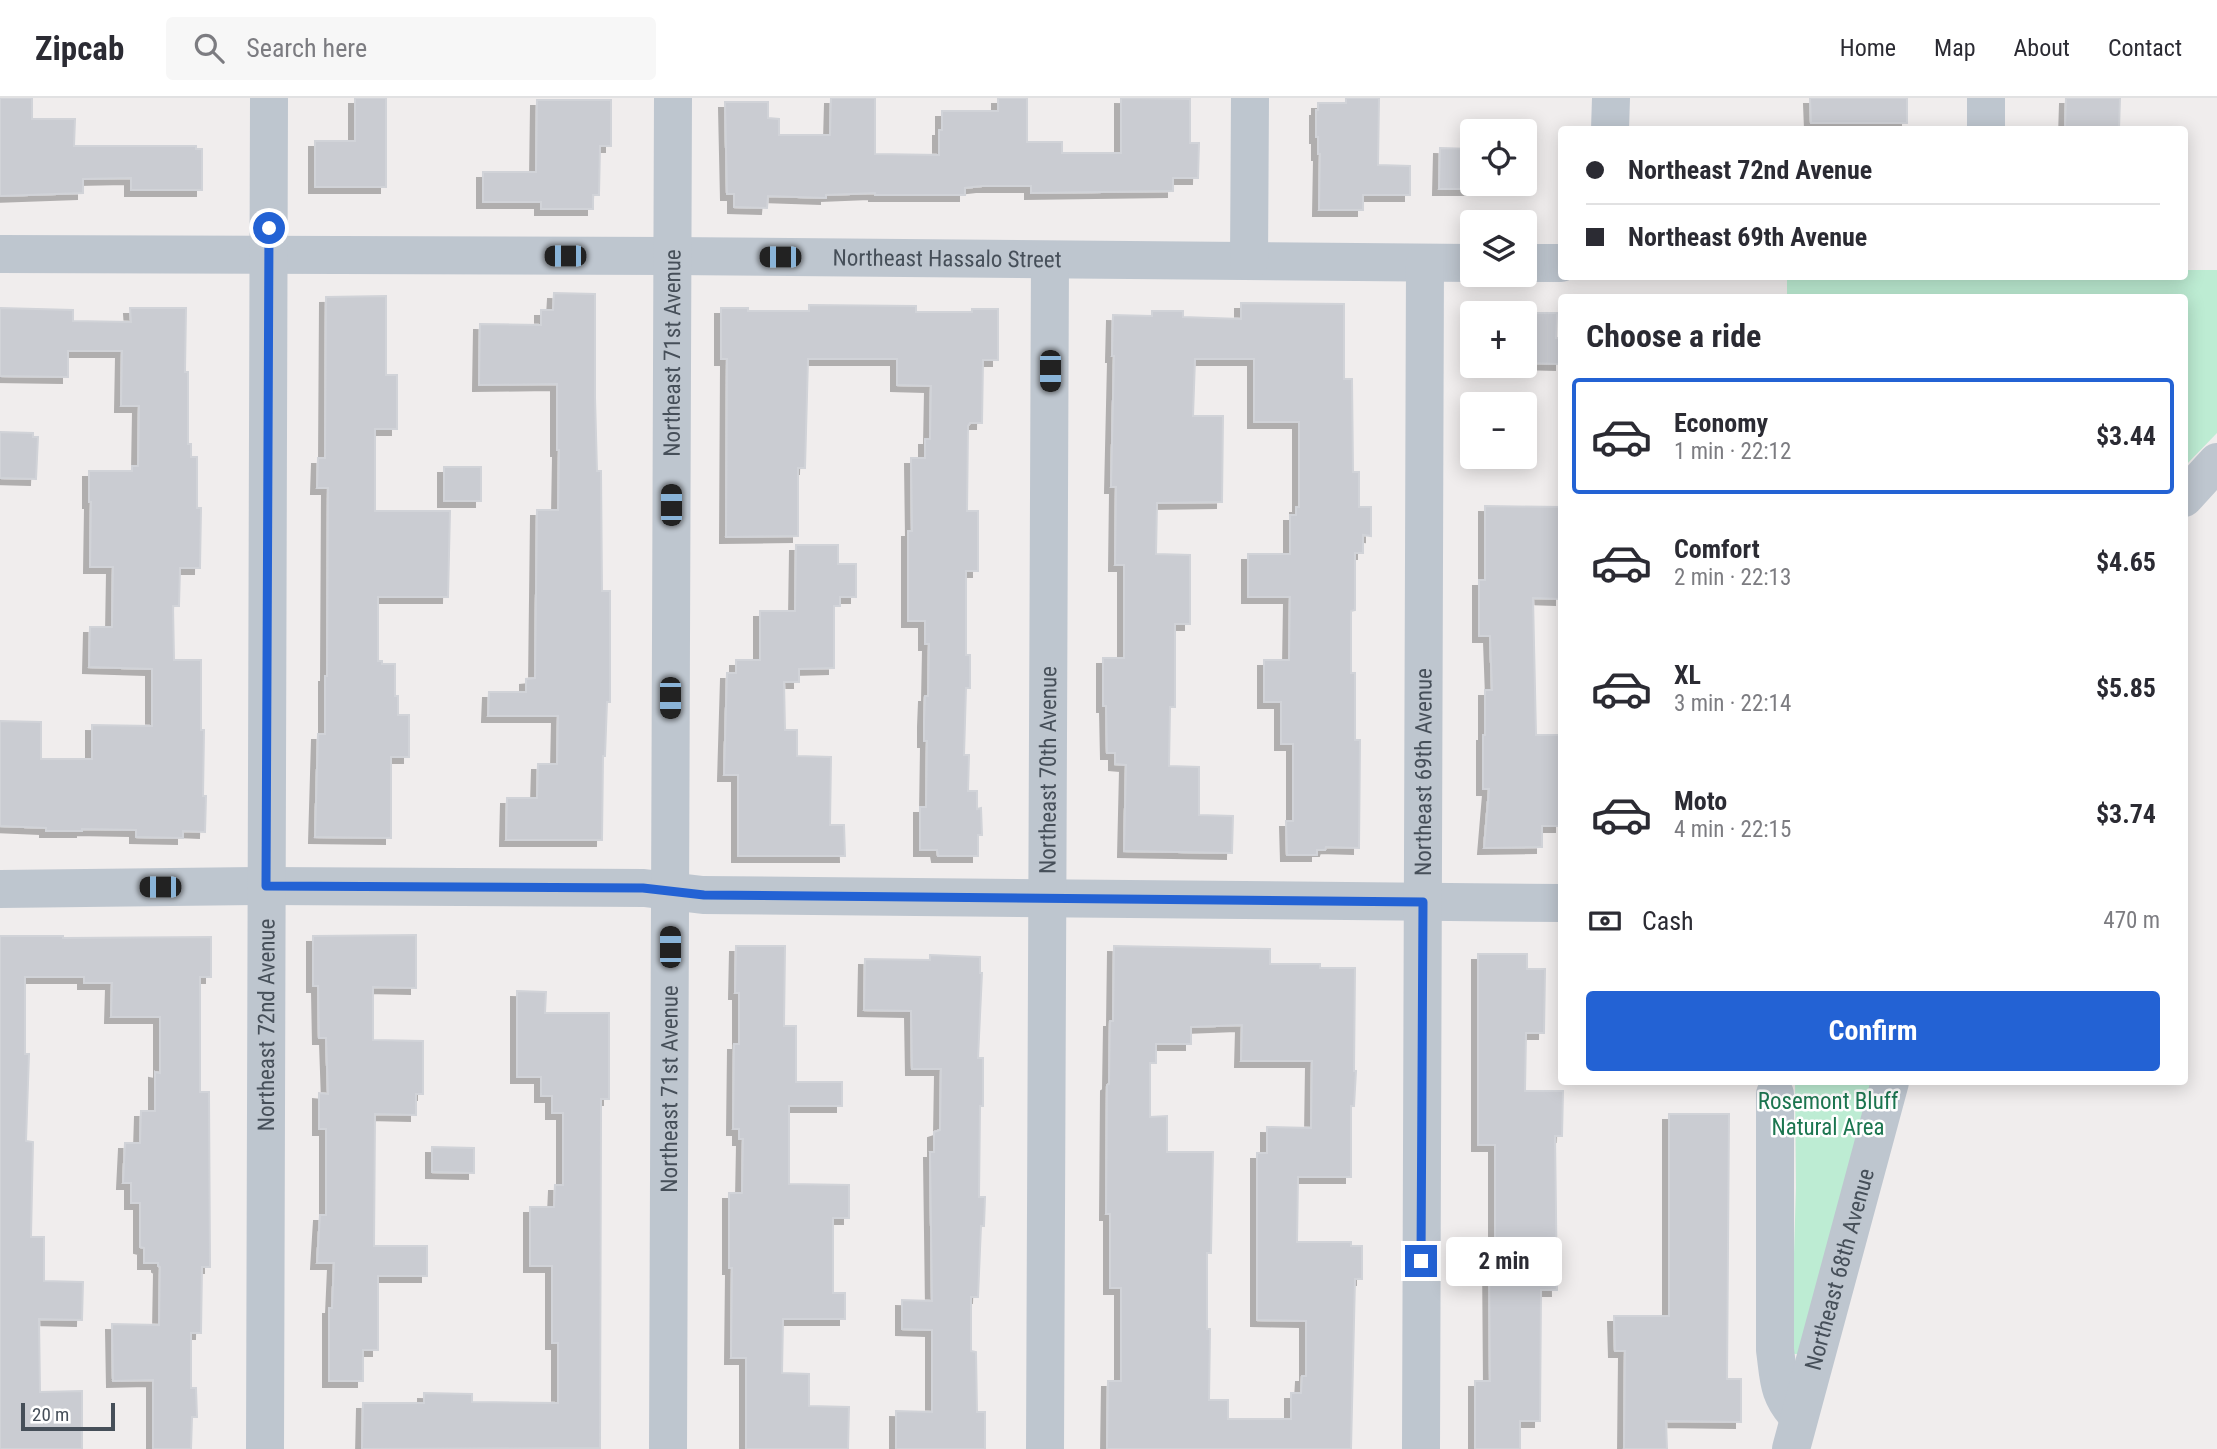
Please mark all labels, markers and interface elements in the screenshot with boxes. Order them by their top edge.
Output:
search box [166,17,656,80]
text: Zipcab [35,29,124,68]
icon: search [190,29,228,67]
text: Search here [246,33,367,63]
text: Home [1840,34,1896,62]
text: Map [1934,34,1976,62]
text: About [2014,34,2070,62]
text: Contact [2108,34,2182,62]
map controls [1460,119,1537,469]
button: locate [1460,119,1537,196]
text: Northeast 72nd Avenue [1628,155,1872,185]
button: layers [1460,210,1537,287]
route start [253,212,285,244]
text: Northeast 69th Avenue [1628,222,1867,252]
street label: Northeast Hassalo Street [832,244,1062,273]
car [545,246,587,267]
car [760,247,802,268]
street label: Northeast 71st Avenue [658,249,686,457]
button: + [1460,301,1537,378]
text: Choose a ride [1586,317,1761,355]
car [1040,350,1061,392]
button: − [1460,392,1537,469]
icon: car [1590,405,1653,468]
text: Economy [1674,408,1768,438]
text: $3.44 [2096,421,2156,451]
text: 1 min · 22:12 [1674,438,1791,465]
car [661,484,682,526]
icon: car [1590,531,1653,594]
text: Comfort [1674,534,1760,564]
text: $4.65 [2096,547,2156,577]
text: 2 min · 22:13 [1674,564,1791,591]
icon: car [1590,657,1653,720]
text: XL [1674,660,1701,690]
street label: Northeast 70th Avenue [1034,666,1062,874]
street label: Northeast 69th Avenue [1409,668,1437,876]
text: $5.85 [2096,673,2156,703]
car [660,677,681,719]
text: 3 min · 22:14 [1674,690,1791,717]
icon: car [1590,783,1653,846]
text: Moto [1674,786,1727,816]
text: $3.74 [2096,799,2156,829]
text: 4 min · 22:15 [1674,816,1791,843]
car [140,877,182,898]
icon: cash [1586,902,1624,940]
text: Cash [1642,906,1694,936]
text: 470 m [2103,907,2160,934]
street label: Northeast 72nd Avenue [252,919,280,1131]
car [660,926,681,968]
street label: Northeast 71st Avenue [655,985,683,1193]
button: Confirm [1586,991,2160,1071]
park label: Rosemont Bluff Natural Area [1758,1088,1899,1141]
street label: Northeast 68th Avenue [1799,1166,1880,1373]
callout: 2 min [1446,1236,1561,1286]
route end [1405,1245,1437,1277]
text: 2 min [1478,1248,1530,1275]
scale bar [21,1400,116,1432]
text: 20 m [32,1403,69,1426]

